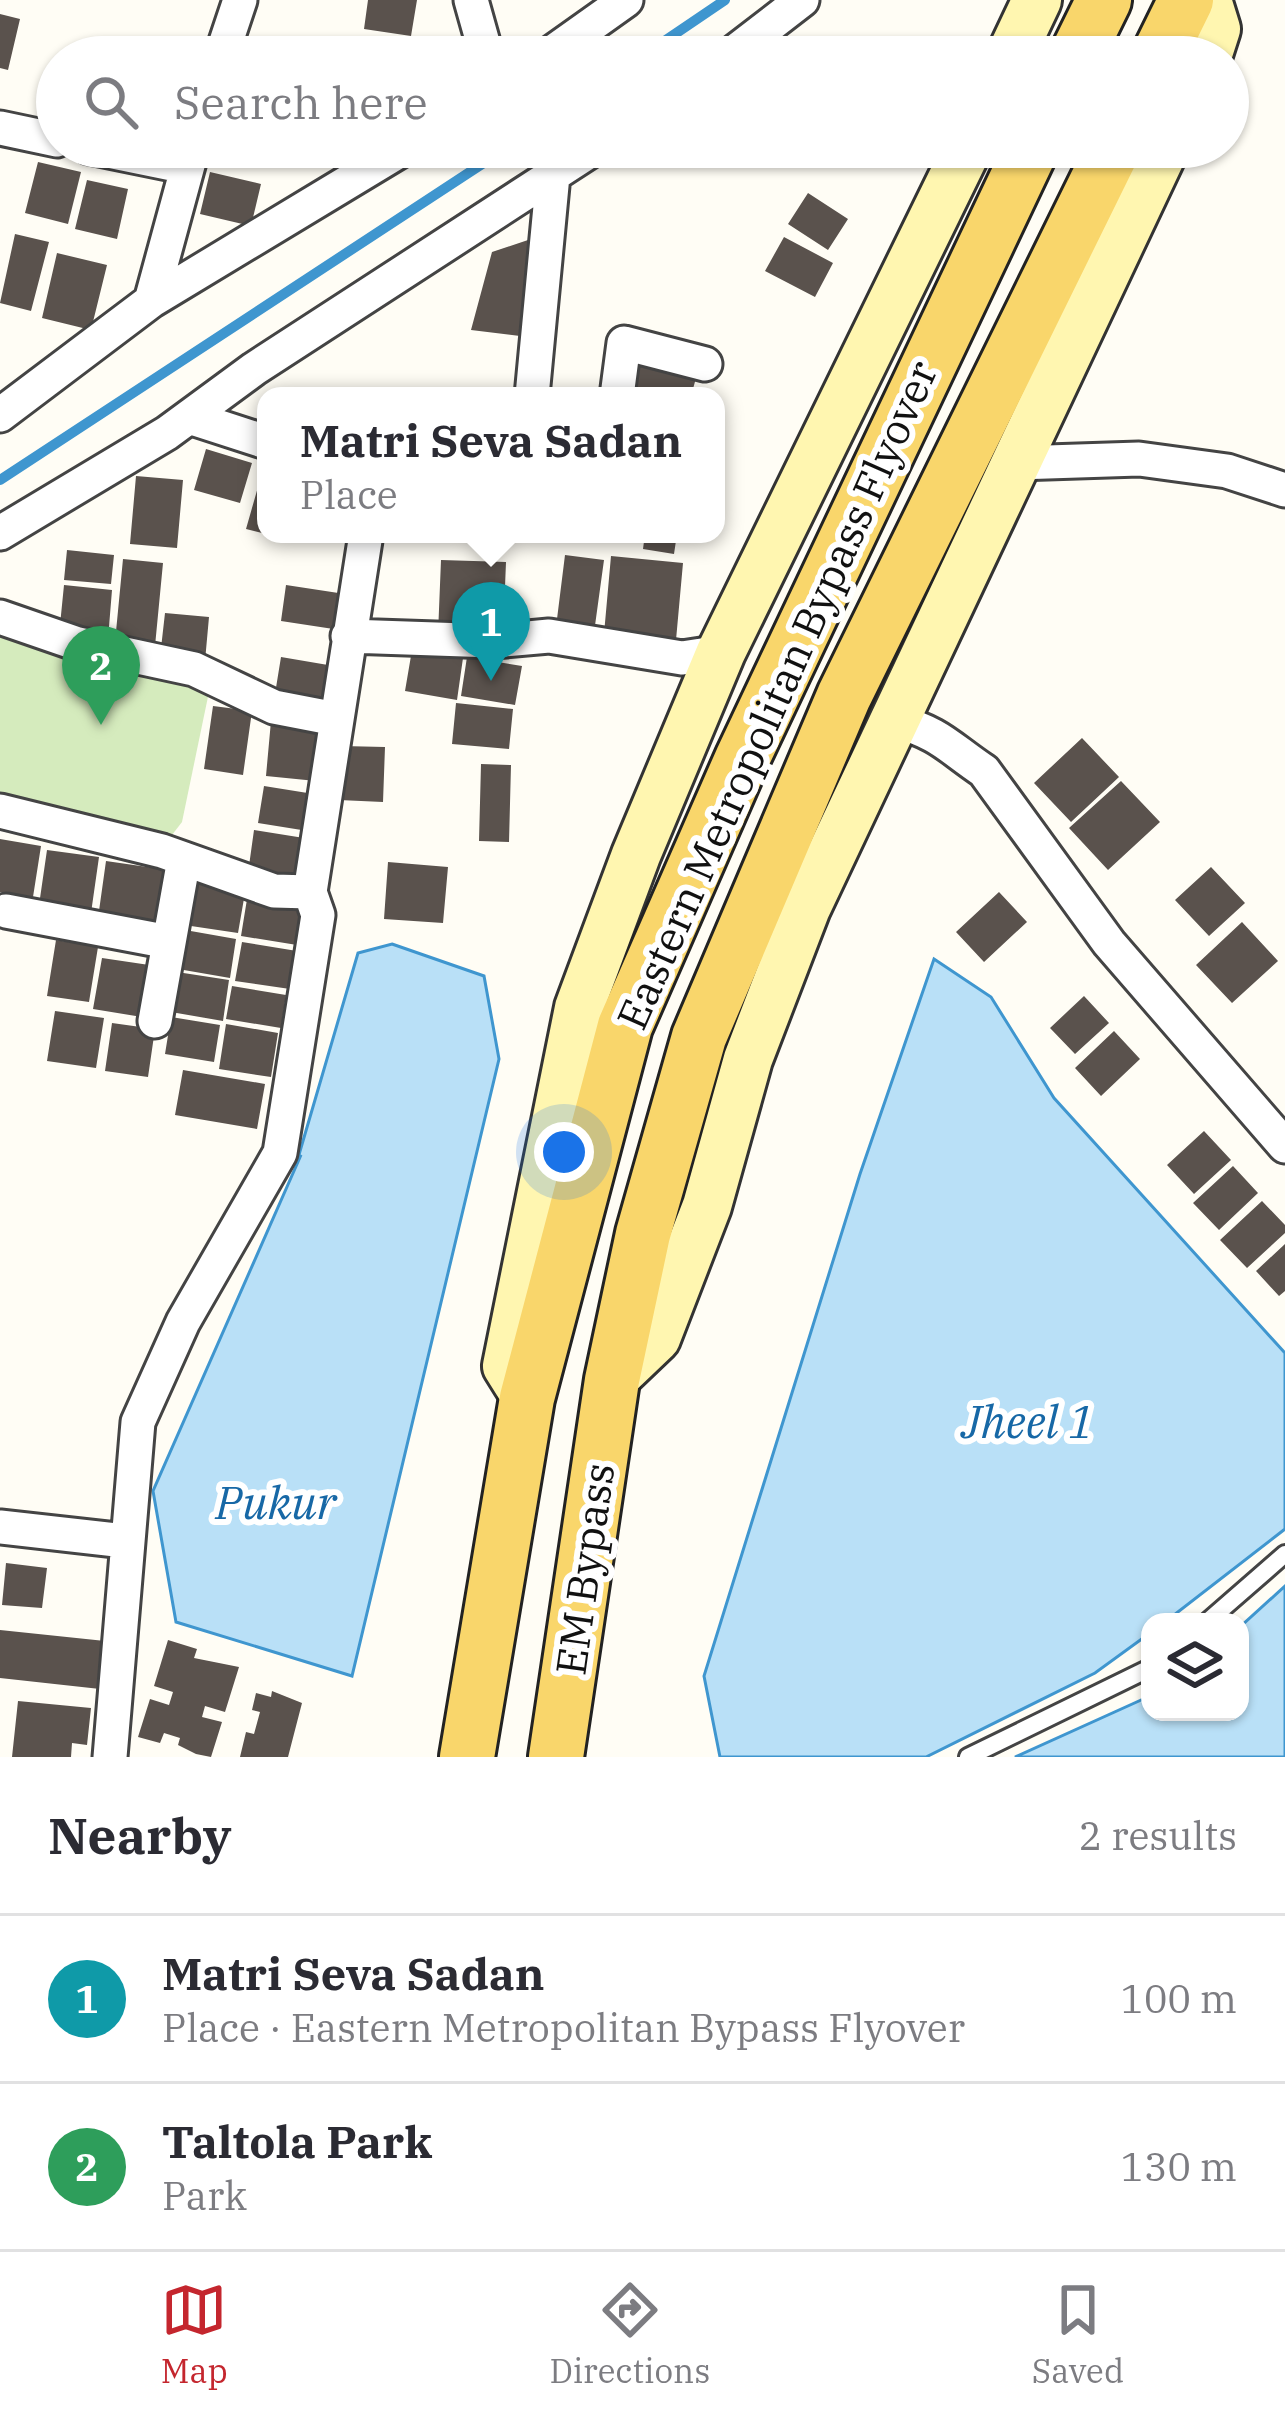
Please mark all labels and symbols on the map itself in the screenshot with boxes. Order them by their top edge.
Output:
street label: Eastern Metropolitan Bypass Flyover [604,352,949,1038]
pin: 1 [452,582,530,681]
pin: 2 [62,626,140,725]
your location [534,1122,594,1182]
water label: Jheel 1 [960,1392,1093,1450]
street label: EM Bypass [542,1459,627,1678]
water label: Pukur [215,1473,338,1531]

